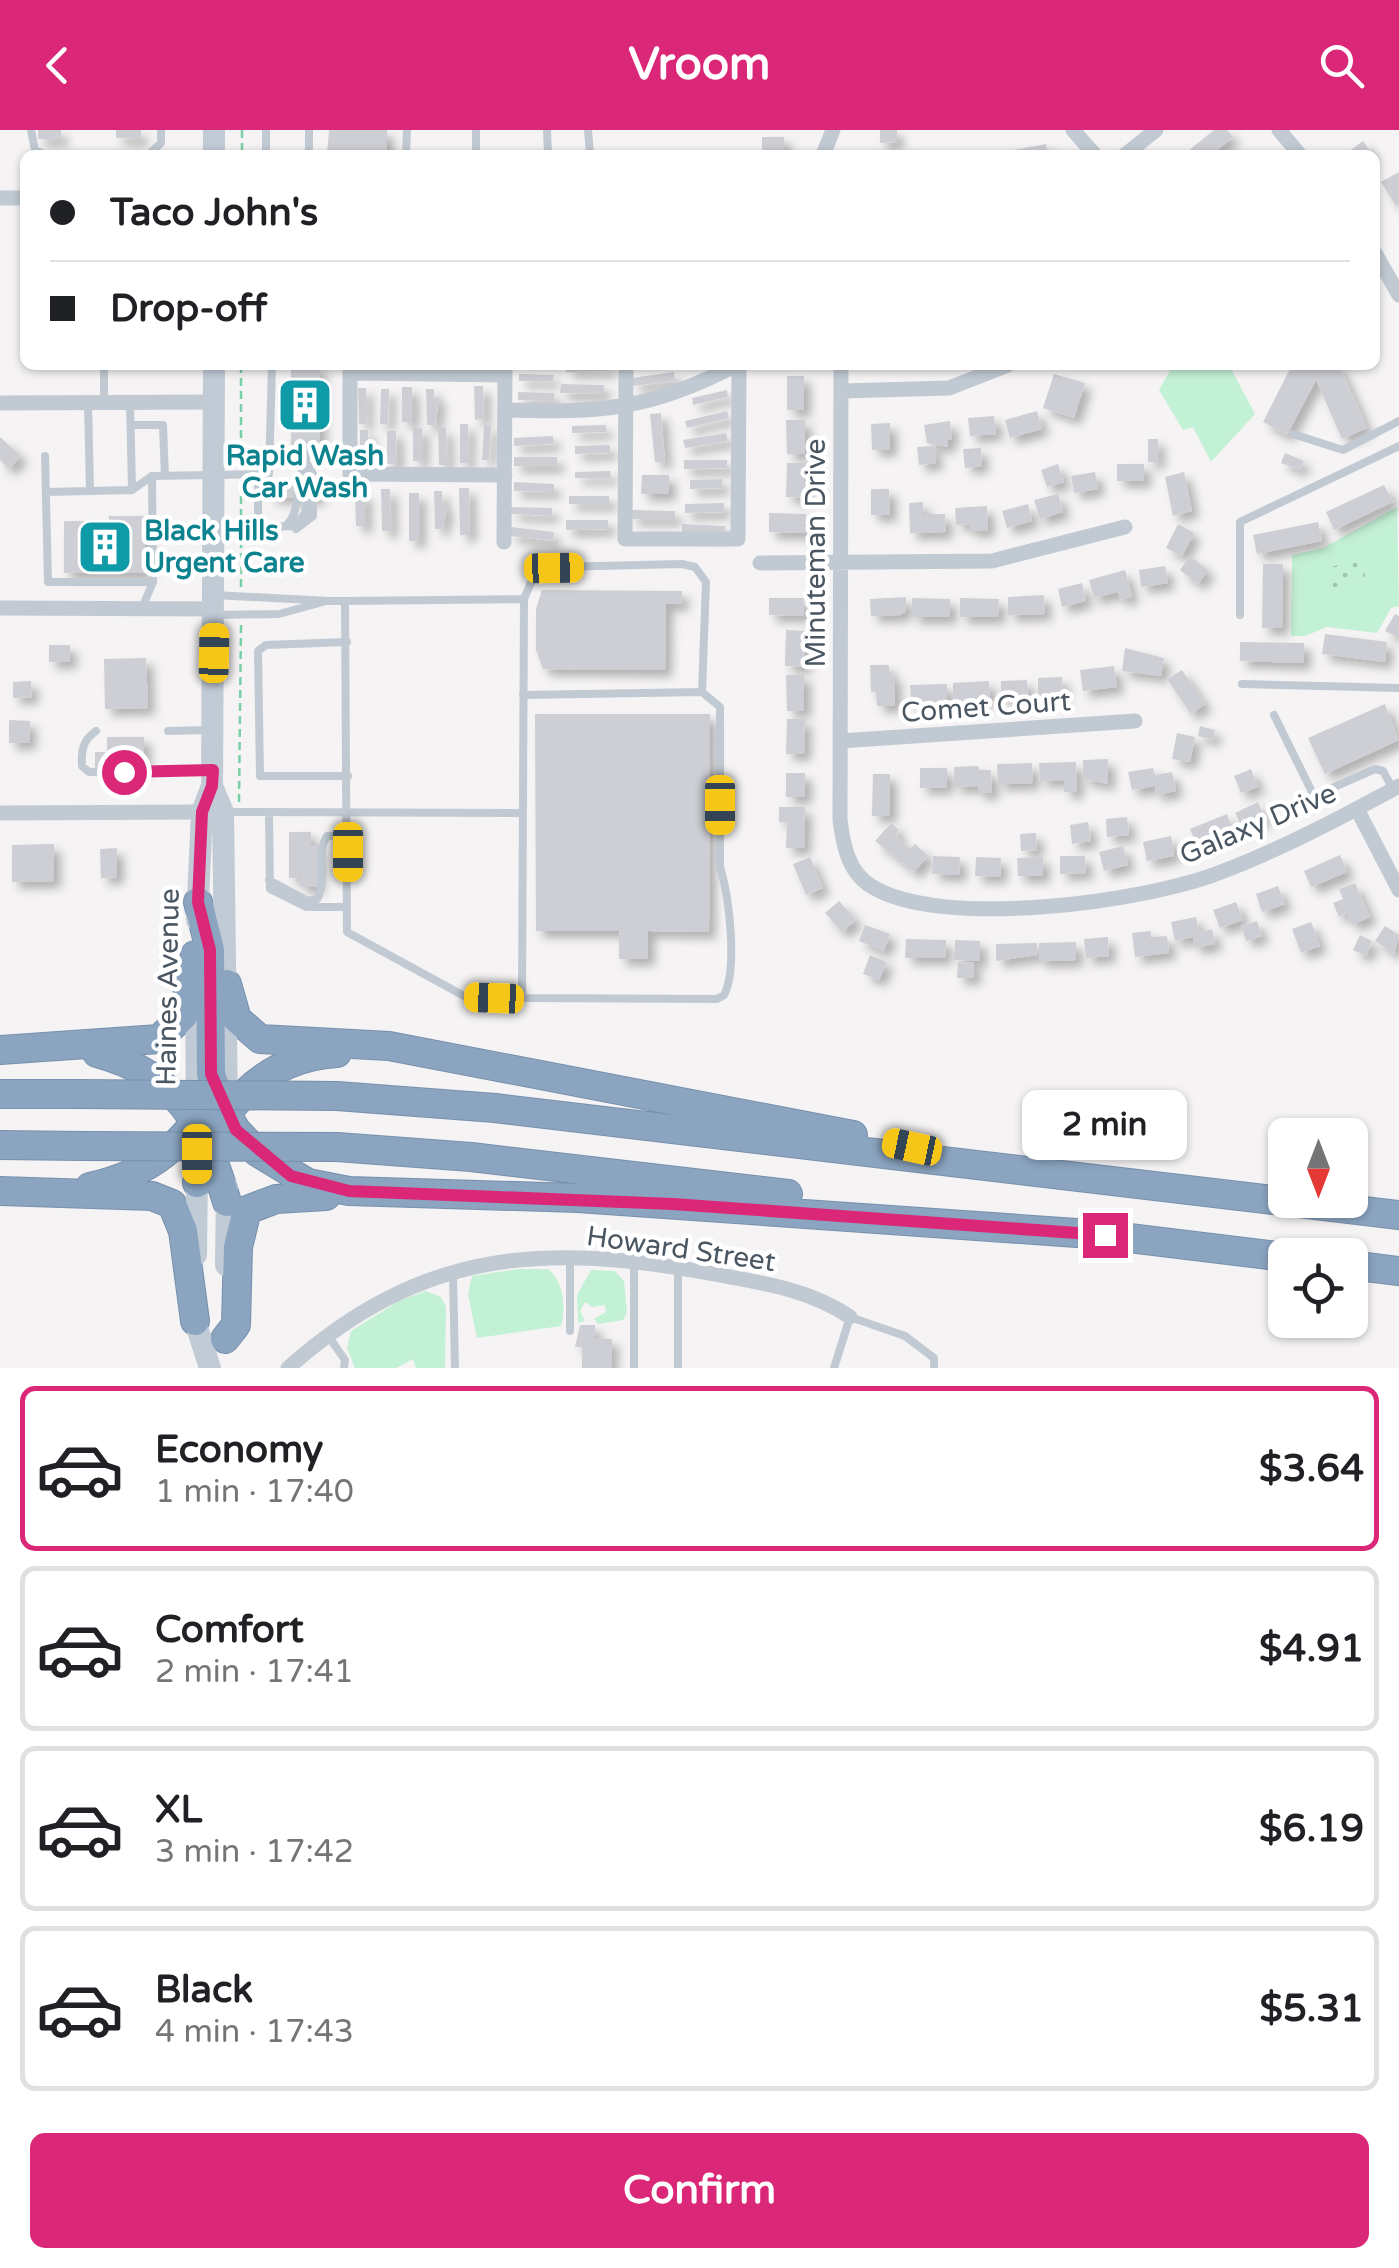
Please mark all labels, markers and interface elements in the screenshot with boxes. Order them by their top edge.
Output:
icon: back [30,38,85,93]
text: Vroom [629,38,770,92]
icon: search [1314,38,1369,93]
text: Taco John's [110,190,318,236]
text: Drop-off [110,286,267,332]
building icon: Rapid Wash Car Wash [275,375,335,435]
place label: Rapid Wash Car Wash [226,439,384,505]
street label: Minuteman Drive [799,439,833,667]
place label: Black Hills Urgent Care [144,514,305,580]
building icon: Black Hills Urgent Care [75,517,135,577]
car [524,552,584,584]
car [198,623,230,683]
street label: Comet Court [900,684,1072,730]
route start [102,750,147,795]
car [705,775,735,835]
street label: Galaxy Drive [1175,776,1341,872]
car [333,822,363,882]
street label: Haines Avenue [149,888,187,1086]
car [463,982,525,1014]
callout: 2 min [1022,1090,1188,1160]
text: 2 min [1062,1106,1147,1144]
north arrow [1268,1118,1368,1218]
map controls [1268,1118,1368,1338]
car [182,1124,212,1184]
car [880,1126,944,1168]
route end [1083,1213,1128,1258]
street label: Howard Street [584,1219,778,1279]
button: locate [1268,1238,1368,1338]
icon: car [35,1424,125,1514]
text: Economy [155,1427,323,1473]
text: $3.64 [1259,1446,1364,1492]
text: 1 min · 17:40 [155,1473,354,1511]
icon: car [35,1604,125,1694]
text: Comfort [155,1607,304,1653]
text: $4.91 [1259,1626,1364,1672]
text: 2 min · 17:41 [155,1653,354,1691]
icon: car [35,1784,125,1874]
text: XL [155,1787,202,1833]
text: $6.19 [1259,1806,1364,1852]
text: 3 min · 17:42 [155,1833,354,1871]
icon: car [35,1964,125,2054]
text: Black [155,1967,253,2013]
text: $5.31 [1259,1986,1364,2032]
text: 4 min · 17:43 [155,2013,354,2051]
button: Confirm [30,2133,1369,2248]

